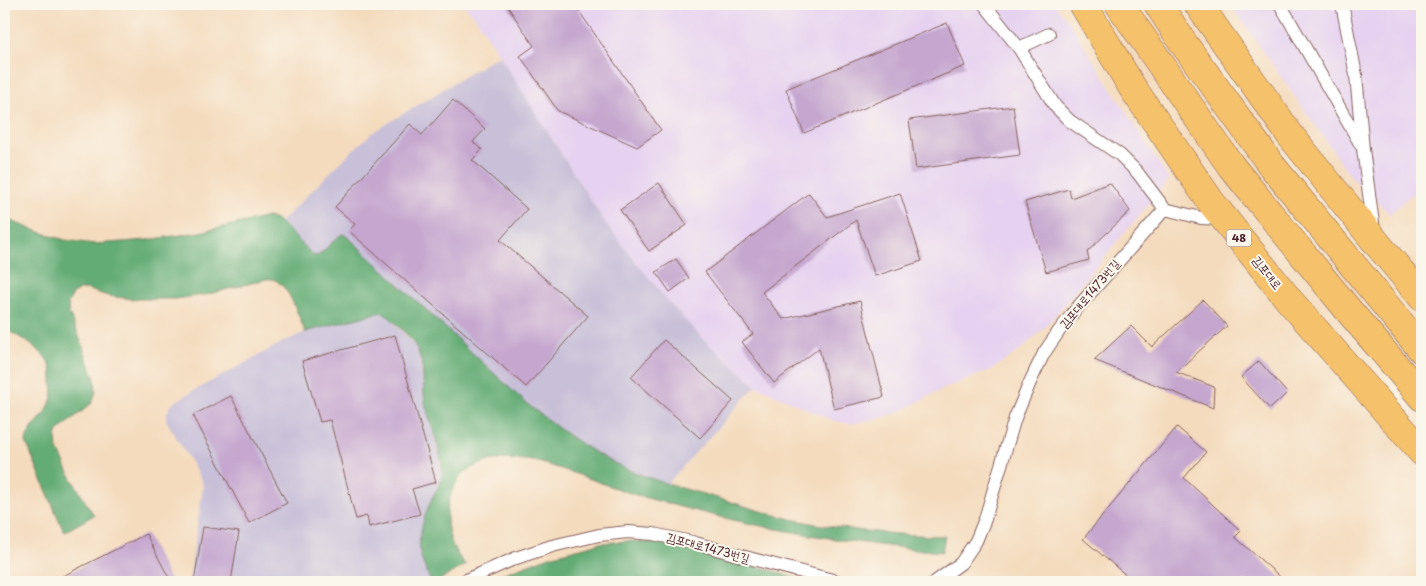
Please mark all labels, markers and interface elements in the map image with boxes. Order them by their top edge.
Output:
road number: 48 [1226,230,1252,247]
street label: 김포대로 [1249,252,1287,293]
street label: 김포대로1473번길 [1055,255,1124,332]
street label: 김포대로1473번길 [665,527,752,567]

